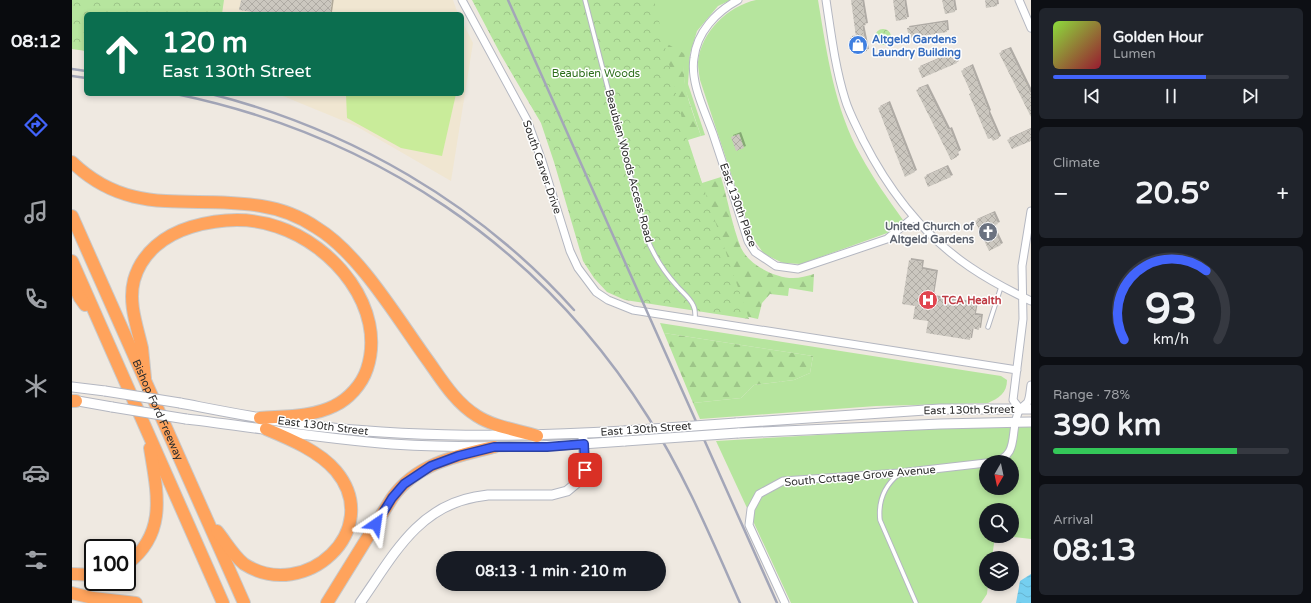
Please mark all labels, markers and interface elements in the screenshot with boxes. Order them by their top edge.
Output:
text: 120 m [162,26,248,60]
icon: ahead [96,28,148,80]
text: Golden Hour [1113,28,1203,46]
text: 08:12 [11,30,61,52]
place label: Altgeld Gardens Laundry Building [872,33,961,60]
shop icon: Altgeld Gardens Laundry Building [847,34,869,56]
text: Lumen [1113,46,1156,62]
text: East 130th Street [162,60,311,82]
park label: Beaubien Woods [552,67,640,80]
icon: previous [1081,85,1103,107]
icon: pause [1160,85,1182,107]
icon: next [1239,85,1261,107]
street label: Beaubien Woods Access Road [602,88,656,244]
icon: directions [22,111,50,139]
street label: South Carver Drive [520,119,564,215]
text: Climate [1053,155,1100,171]
street label: East 130th Place [717,161,759,249]
text: 20.5° [1135,175,1210,212]
text: − [1053,181,1069,207]
text: + [1277,181,1289,207]
icon: music [22,198,50,226]
place label: United Church of Altgeld Gardens [885,220,975,247]
church icon: United Church of Altgeld Gardens [977,221,999,243]
text: 93 [1145,284,1197,334]
icon: phone [22,285,50,313]
hospital icon: TCA Health [917,289,939,311]
place label: TCA Health [941,294,1002,307]
text: km/h [1153,330,1189,347]
street label: Bishop Ford Freeway [130,357,186,462]
icon: climate [22,372,50,400]
text: Range · 78% [1053,387,1130,403]
street label: East 130th Street [923,403,1015,417]
text: 390 km [1053,407,1161,444]
street label: East 130th Street [277,414,369,438]
street label: East 130th Street [600,419,692,439]
pin [568,453,602,487]
north arrow [979,455,1019,495]
map controls [979,455,1019,591]
icon: car [22,459,50,487]
icon: arrive [574,459,596,481]
street label: South Cottage Grove Avenue [784,463,936,489]
position arrow [355,503,397,545]
button: search [979,503,1019,543]
text: Arrival [1053,512,1093,528]
text: 08:13 [1053,532,1136,569]
speed limit sign: 100 [84,539,136,591]
icon: filters [22,546,50,574]
button: layers [979,551,1019,591]
text: 08:13 · 1 min · 210 m [476,562,626,580]

